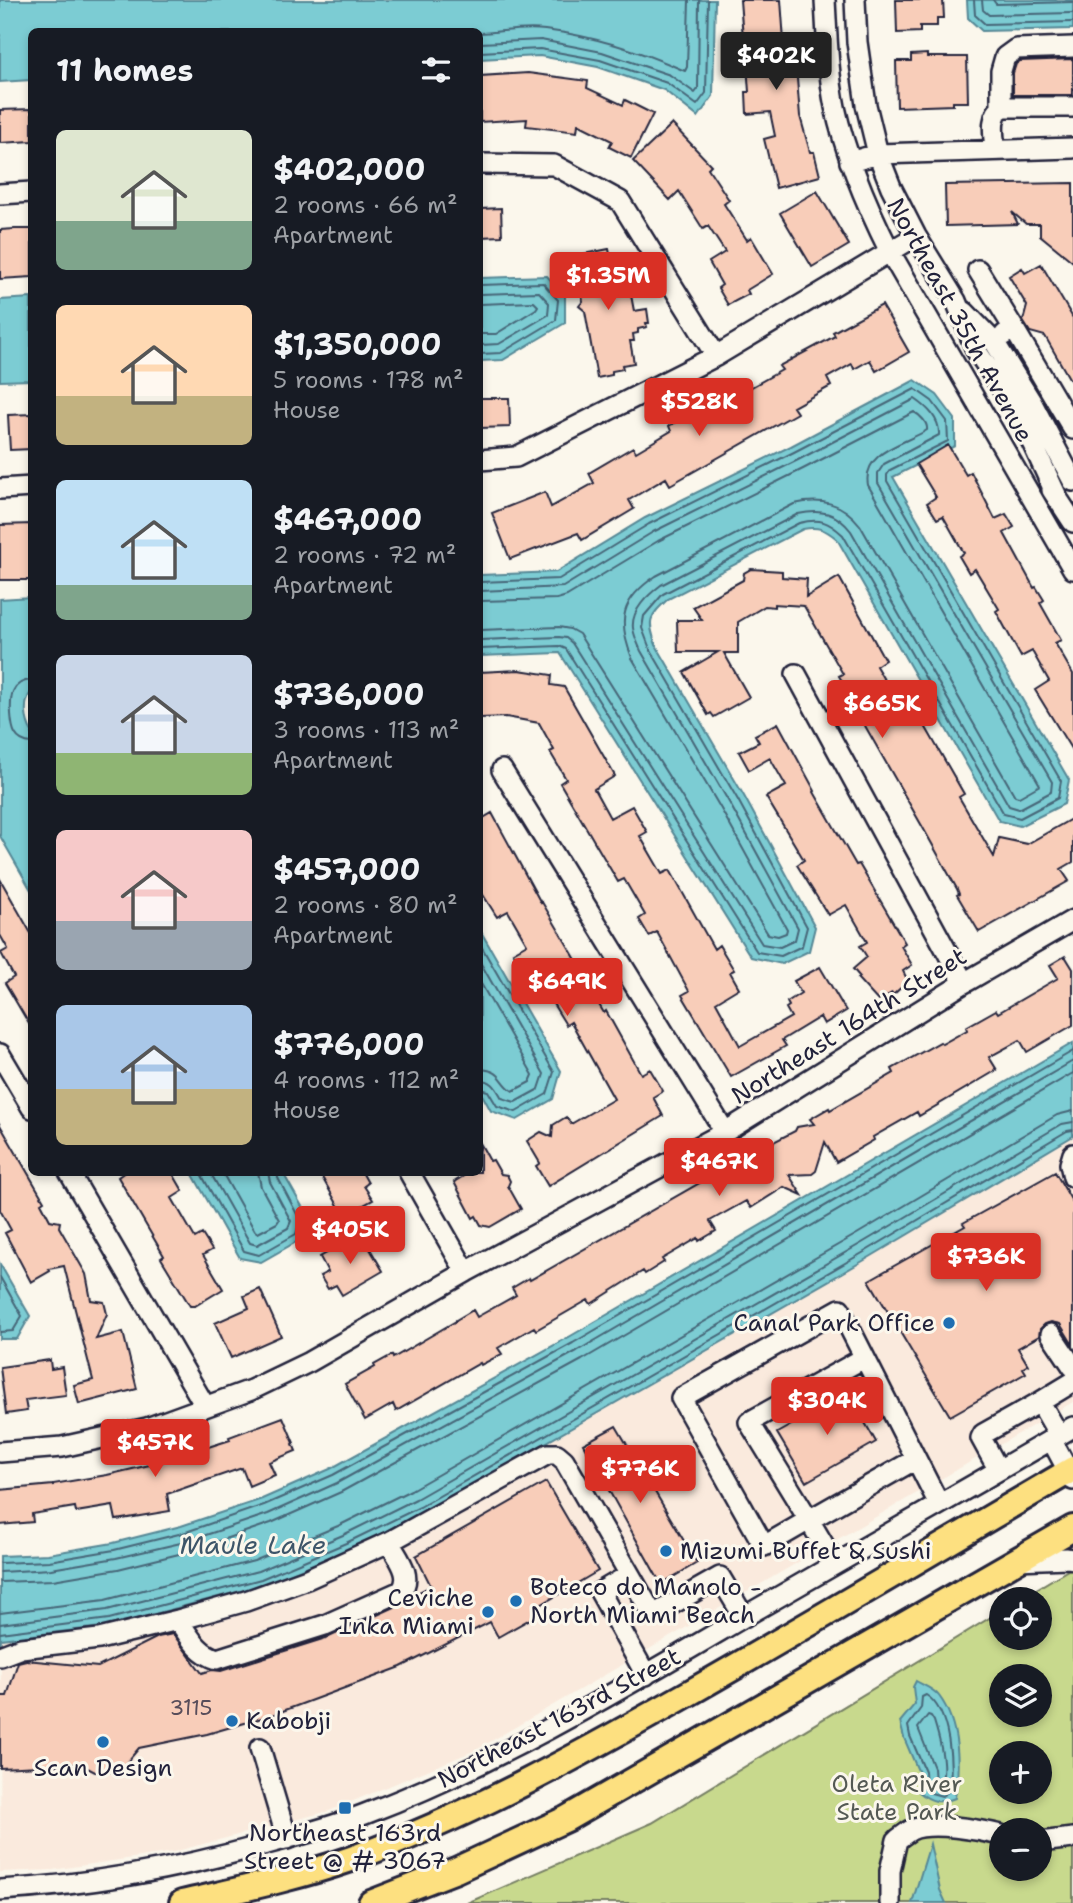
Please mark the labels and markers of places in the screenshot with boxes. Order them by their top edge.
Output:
pin: $402K [727,32,825,92]
pin: $1.35M [551,252,665,312]
pin: $528K [650,378,748,438]
pin: $665K [833,680,931,740]
pin: $649K [518,958,616,1018]
pin: $467K [670,1138,768,1198]
pin: $405K [301,1206,399,1266]
pin: $736K [937,1234,1035,1293]
place label: Canal Park Office [733,1307,935,1339]
marker: Canal Park Office [941,1315,957,1331]
pin: $304K [778,1378,876,1437]
pin: $457K [106,1420,204,1479]
pin: $776K [591,1446,689,1505]
place label: Mizumi Buffet & Sushi [680,1535,932,1567]
marker: Mizumi Buffet & Sushi [658,1543,674,1559]
place label: Boteco do Manolo - North Miami Beach [530,1571,762,1631]
place label: Ceviche Inka Miami [339,1582,474,1642]
marker: Boteco do Manolo - North Miami Beach [508,1593,524,1609]
marker: Ceviche Inka Miami [480,1604,496,1620]
place label: Kabobji [246,1705,331,1737]
marker: Kabobji [224,1713,240,1729]
marker: Scan Design [95,1734,111,1750]
place label: Scan Design [34,1752,172,1784]
marker: Northeast 163rd Street @ # 3067 [337,1800,353,1816]
place label: Northeast 163rd Street @ # 3067 [244,1817,446,1877]

